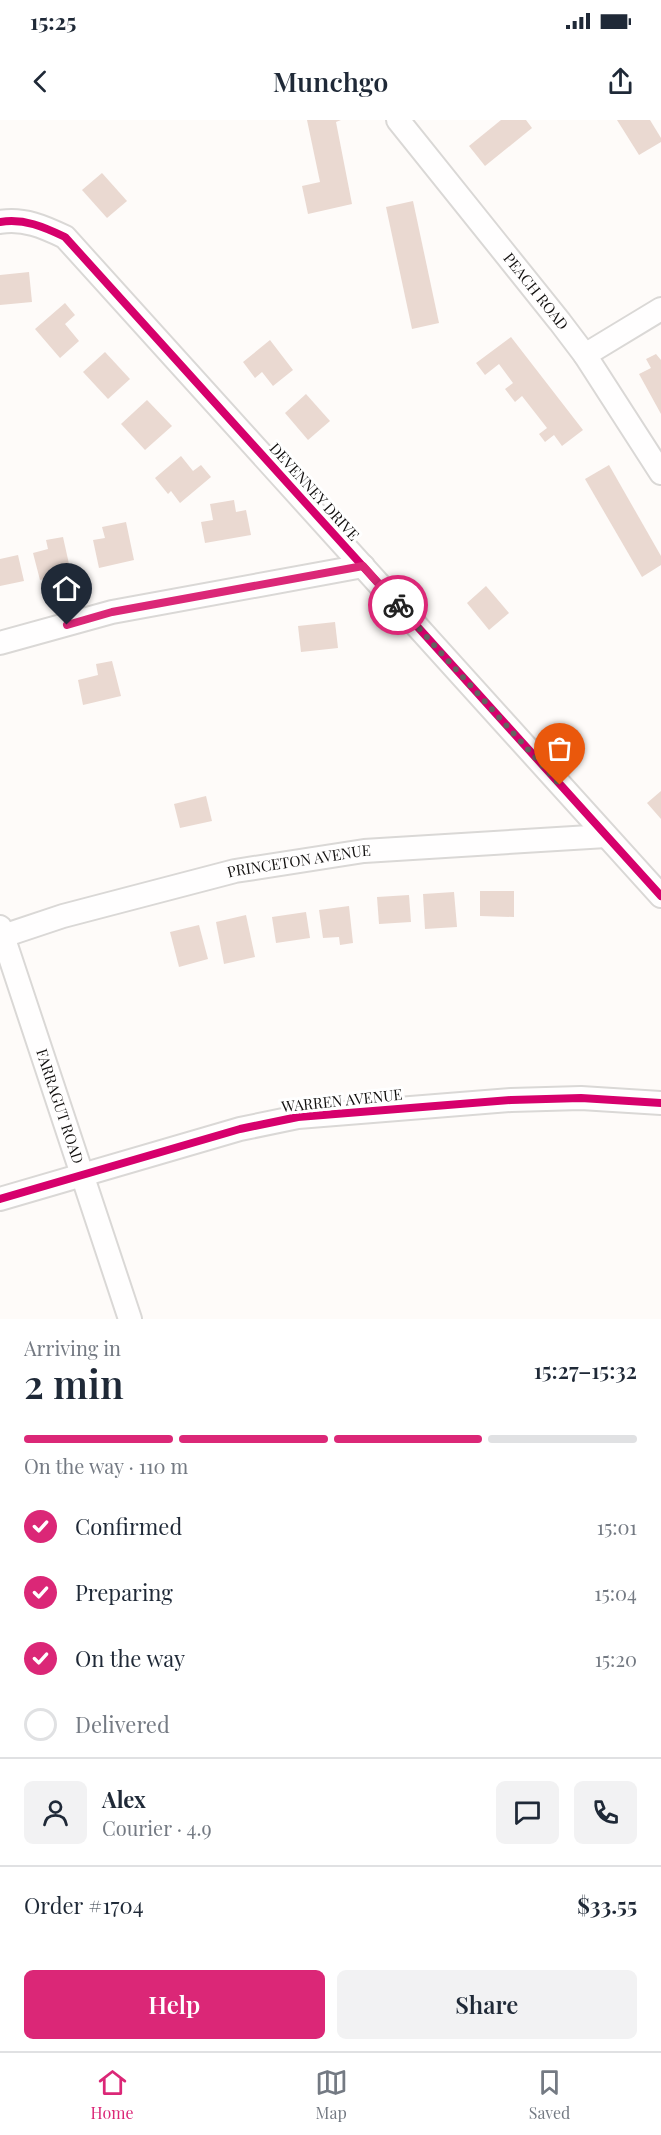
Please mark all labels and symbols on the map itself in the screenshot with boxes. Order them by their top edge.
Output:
street label: PEACH ROAD [499,248,574,334]
street label: DEVENNEY DRIVE [266,438,364,544]
pin [41,563,92,625]
courier [368,575,428,635]
pin [534,723,585,785]
street label: PRINCETON AVENUE [225,840,371,882]
street label: FARRAGUT ROAD [32,1046,89,1166]
street label: WARREN AVENUE [279,1084,403,1116]

